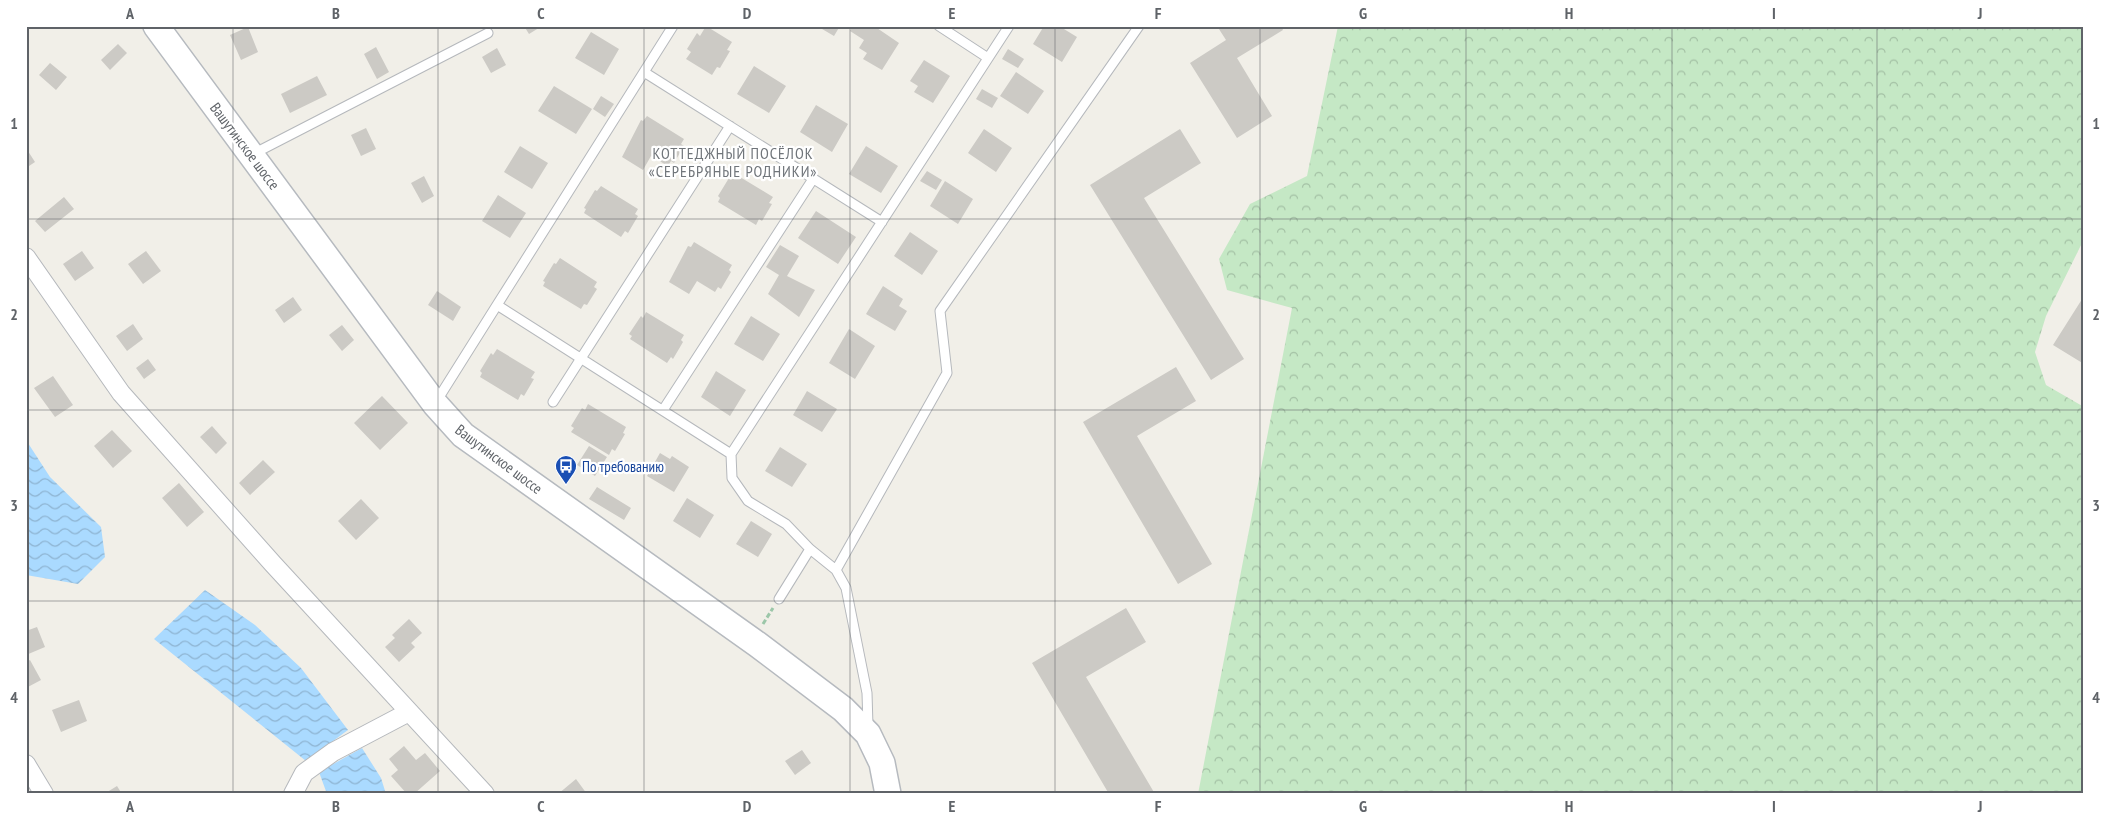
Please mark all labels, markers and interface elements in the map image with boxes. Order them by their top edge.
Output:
text: A [125,3,135,23]
text: B [332,3,340,23]
text: C [537,3,545,23]
text: D [743,3,752,23]
text: E [949,3,956,23]
text: F [1155,3,1162,23]
text: G [1359,3,1367,23]
text: H [1565,3,1573,23]
text: I [1772,3,1776,23]
text: J [1977,3,1982,23]
street label: Вашутинское шоссе [206,99,284,193]
text: 1 [10,113,18,133]
text: 1 [2092,113,2100,133]
district label: КОТТЕДЖНЫЙ ПОСЁЛОК «СЕРЕБРЯНЫЕ РОДНИКИ» [648,143,818,181]
text: 2 [10,304,18,324]
text: 2 [2092,304,2100,324]
street label: Вашутинское шоссе [452,420,546,498]
bus stop icon: По требованию [554,454,578,485]
place label: По требованию [582,457,664,476]
text: 3 [10,495,18,515]
text: 3 [2092,495,2100,515]
text: 4 [10,687,18,707]
text: 4 [2092,687,2100,707]
text: A [125,796,135,816]
text: B [332,796,340,816]
text: C [537,796,545,816]
text: D [743,796,752,816]
text: E [949,796,956,816]
text: F [1155,796,1162,816]
text: G [1359,796,1367,816]
text: H [1565,796,1573,816]
text: I [1772,796,1776,816]
text: J [1977,796,1982,816]

